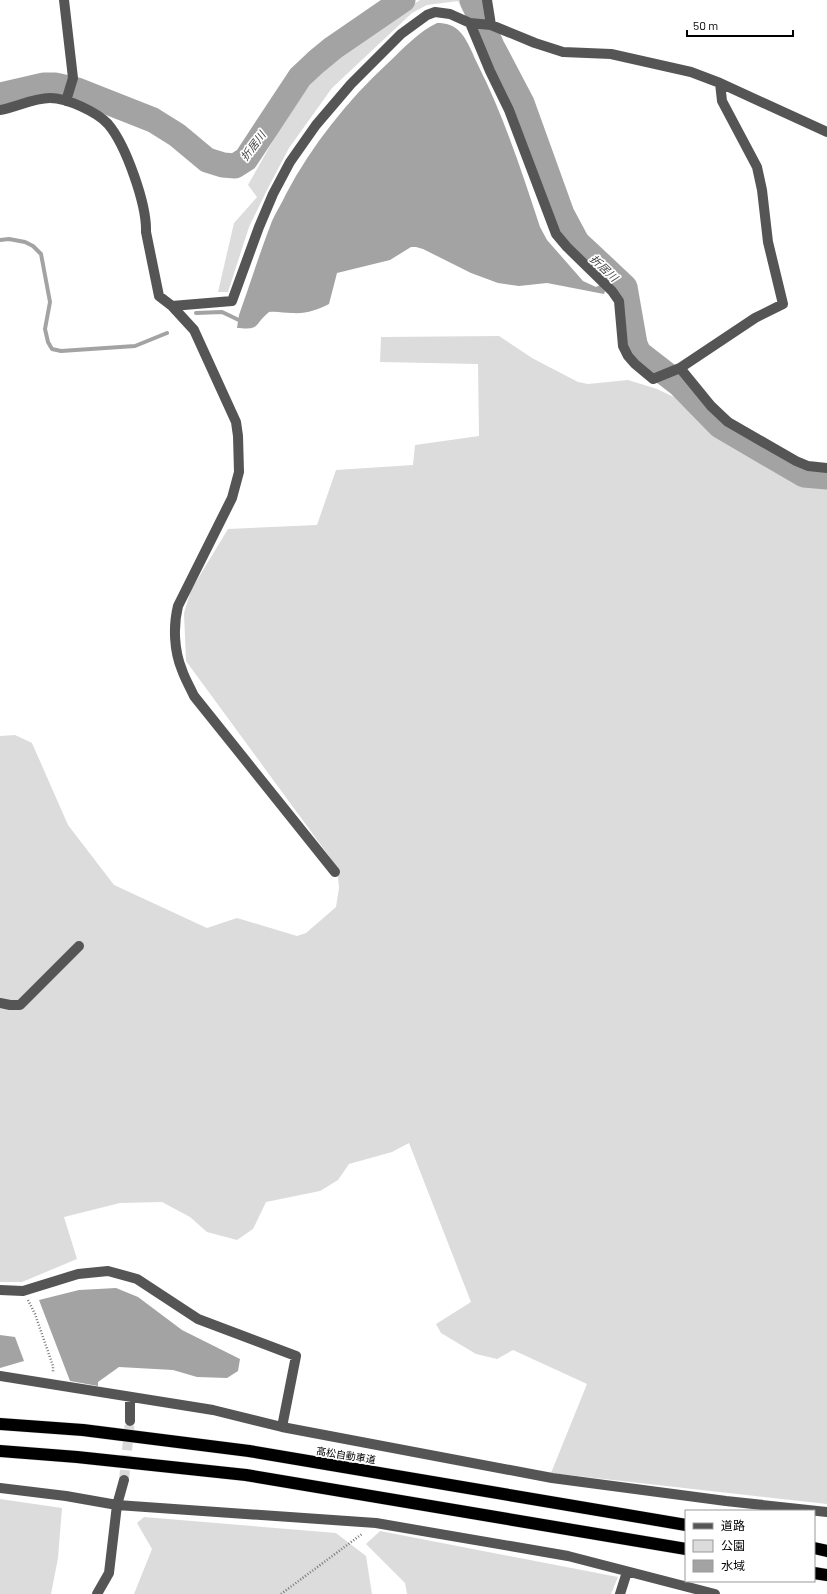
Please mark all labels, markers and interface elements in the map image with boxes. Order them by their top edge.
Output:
scale bar [687,12,793,38]
text: 50 m [693,18,718,32]
water label: 折居川 [237,128,268,163]
water label: 折居川 [588,252,622,284]
street label: 高松自動車道 [315,1444,377,1466]
legend [685,1510,815,1582]
text: 道路 [721,1518,745,1532]
text: 公園 [721,1538,745,1552]
text: 水域 [721,1558,745,1572]

